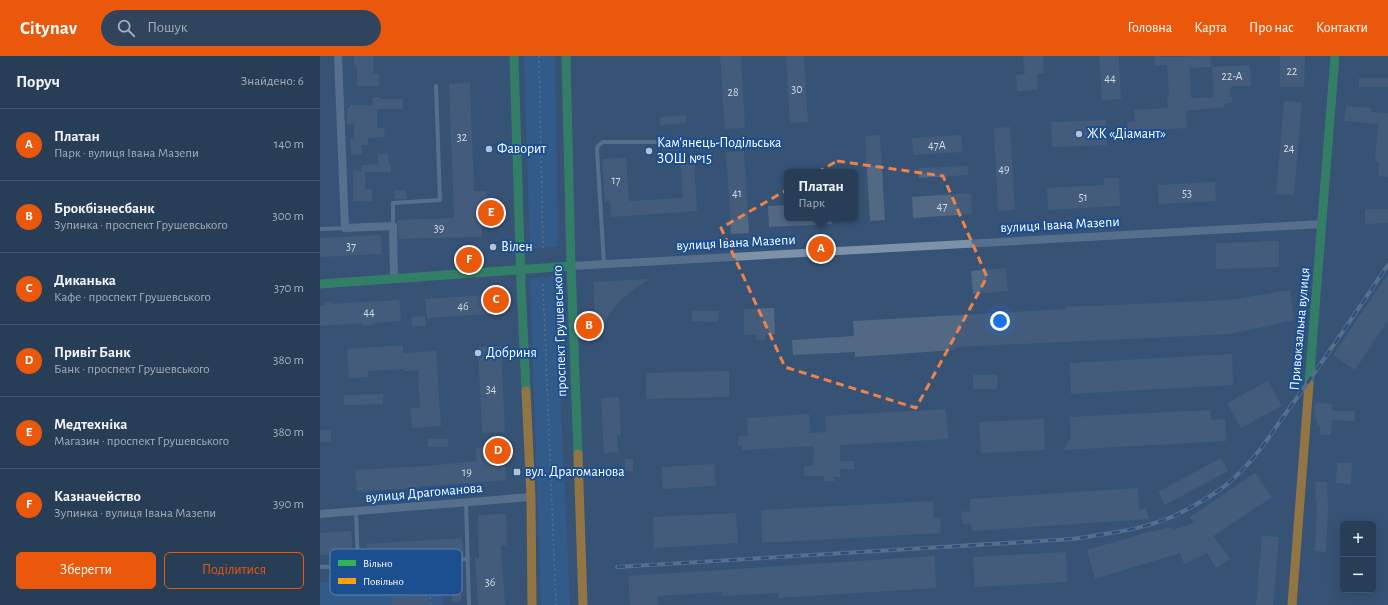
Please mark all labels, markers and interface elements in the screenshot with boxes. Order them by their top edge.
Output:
search box [101,10,381,46]
icon: search [115,17,137,39]
text: Citynav [20,19,77,38]
text: Пошук [147,20,188,35]
text: Головна [1127,21,1172,35]
text: Карта [1194,21,1227,35]
text: Про нас [1249,21,1294,35]
text: Контакти [1316,21,1368,35]
house number: 22 [1287,65,1298,77]
house number: 22-А [1221,70,1243,82]
house number: 44 [1104,72,1116,84]
text: Поруч [16,73,60,90]
text: Знайдено: 6 [241,75,304,88]
house number: 30 [791,83,803,95]
house number: 28 [727,86,739,98]
place label: ЖК «Діамант» [1087,127,1166,141]
text: Платан [54,129,100,144]
marker: ЖК «Діамант» [1074,129,1084,139]
house number: 32 [457,131,468,143]
place label: Кам'янець-Подільська ЗОШ №15 [657,136,782,166]
text: A [25,138,33,151]
text: 140 m [274,138,304,151]
house number: 47А [928,139,946,151]
place label: Фаворит [497,142,547,156]
house number: 24 [1283,142,1295,154]
marker: Фаворит [484,144,494,154]
marker: Кам'янець-Подільська ЗОШ №15 [644,146,654,156]
text: Парк · вулиця Івана Мазепи [54,147,199,160]
house number: 49 [998,163,1010,175]
popup [784,169,858,221]
house number: 17 [611,174,621,186]
text: Платан [798,179,844,194]
house number: 41 [732,187,742,199]
house number: 53 [1182,187,1192,199]
house number: 51 [1078,191,1088,203]
text: Парк [798,197,825,210]
pin: E [478,198,504,228]
house number: 47 [937,200,947,212]
text: Брокбізнесбанк [54,201,155,216]
text: B [25,210,33,223]
text: 300 m [272,210,304,223]
street label: вулиця Івана Мазепи [1000,215,1120,235]
text: Зупинка · проспект Грушевського [54,219,228,232]
house number: 39 [434,222,445,234]
street label: вулиця Івана Мазепи [676,233,796,253]
pin: A [808,234,834,264]
house number: 37 [346,240,356,252]
place label: Вiлен [501,240,533,254]
marker: Вiлен [488,242,498,252]
pin: F [456,245,482,275]
street label: проспект Грушевського [551,265,569,397]
street label: Привокзальна вулиця [1288,267,1312,391]
text: Диканька [54,273,116,288]
text: C [26,282,32,295]
text: 370 m [274,282,304,295]
pin: C [483,285,509,315]
text: Кафе · проспект Грушевського [54,291,211,304]
house number: 46 [457,300,469,312]
house number: 44 [363,306,375,318]
pin: B [576,311,602,341]
your location [990,311,1010,331]
text: Привіт Банк [54,345,131,360]
place label: Добриня [486,346,537,360]
marker: Добриня [473,348,483,358]
text: D [25,354,33,367]
text: 380 m [273,354,304,367]
text: Банк · проспект Грушевського [54,363,210,376]
house number: 34 [486,383,497,395]
text: Медтехніка [54,417,127,432]
text: E [26,426,32,439]
text: 380 m [273,426,304,439]
text: Магазин · проспект Грушевського [54,435,229,448]
pin: D [485,436,511,466]
place label: вул. Драгоманова [525,465,625,479]
house number: 19 [462,466,472,478]
marker: вул. Драгоманова [512,467,522,477]
street label: вулиця Драгоманова [365,481,484,505]
text: Казначейство [54,489,141,504]
text: F [26,498,32,511]
text: 390 m [273,498,304,511]
text: Зупинка · вулиця Івана Мазепи [54,507,216,520]
map controls [1340,521,1376,593]
button: + [1340,521,1376,557]
legend [330,549,462,595]
button: Зберегти [16,552,156,589]
button: Поділитися [164,552,304,589]
button: − [1340,557,1376,593]
text: Вільно [363,558,393,569]
text: Повільно [363,576,404,587]
house number: 36 [485,576,496,588]

